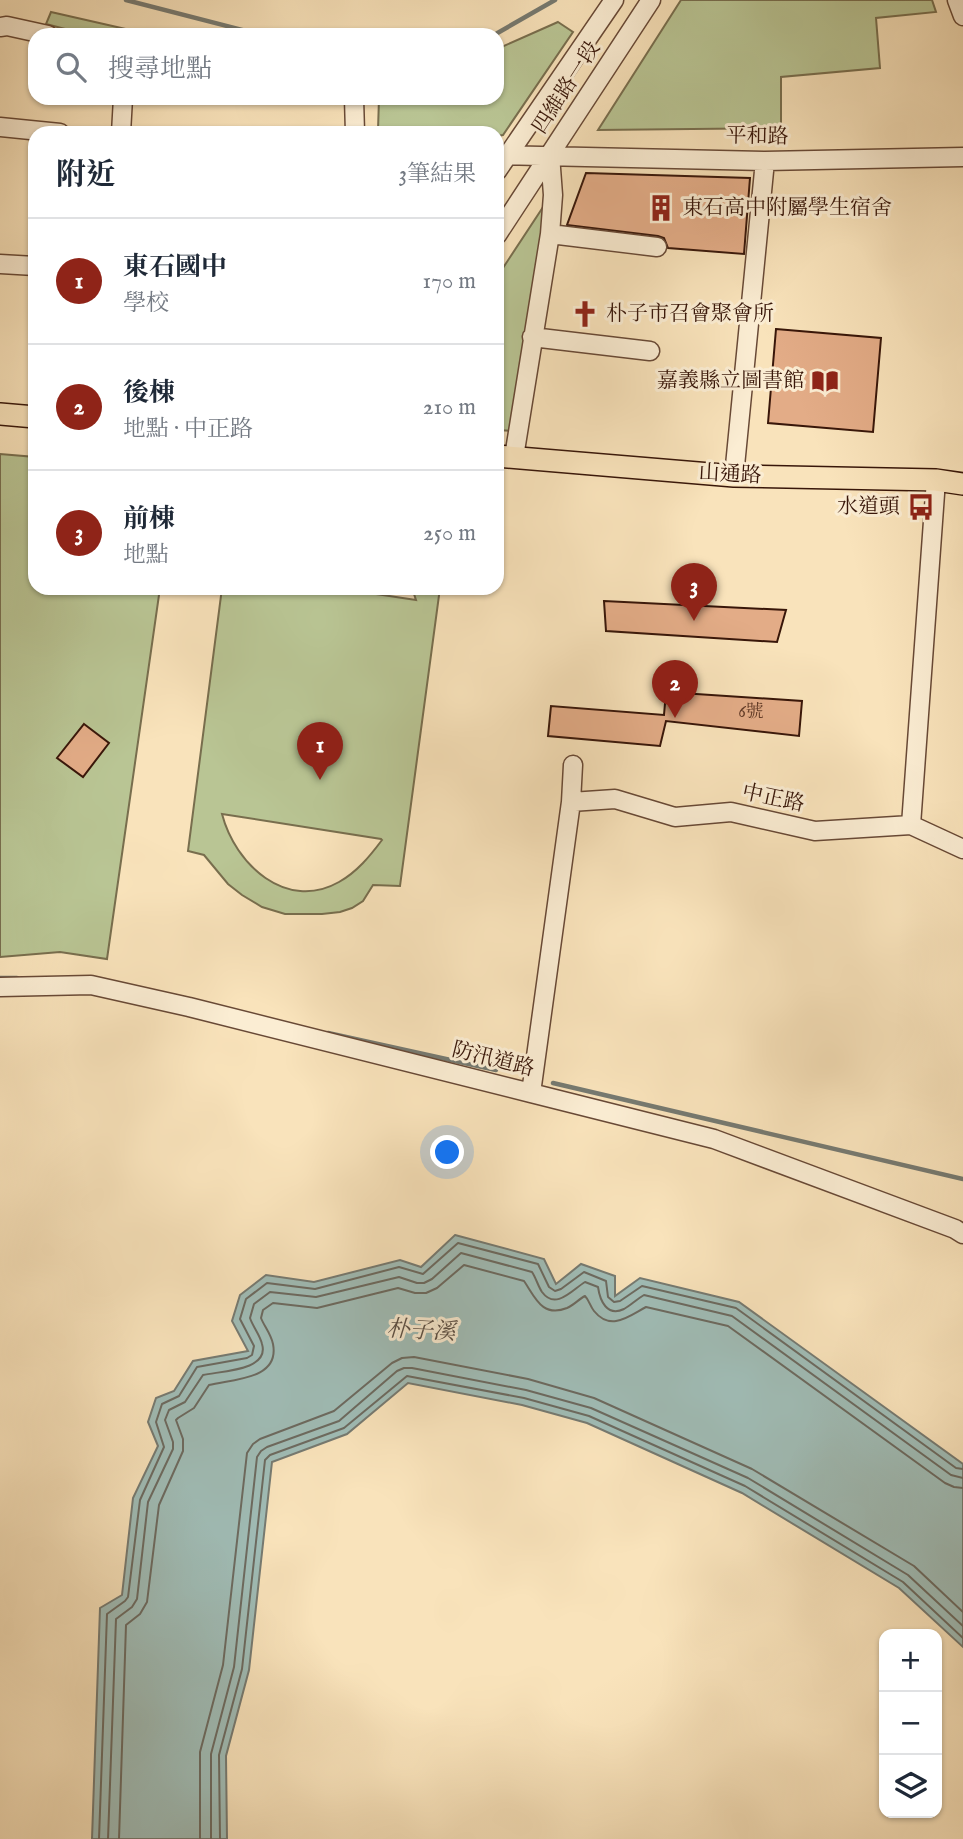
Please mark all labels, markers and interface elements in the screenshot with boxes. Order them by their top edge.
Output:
search box [28,28,504,105]
street label: 四維路一段 [527,37,607,139]
icon: search [52,48,90,86]
text: 搜尋地點 [108,53,212,86]
street label: 平和路 [725,123,789,151]
text: 附近 [56,157,116,195]
text: 3筆結果 [398,160,476,189]
building icon: 東石高中附屬學生宿舍 [646,193,676,223]
place label: 東石高中附屬學生宿舍 [682,195,892,222]
text: 東石國中 [123,251,227,284]
text: 1 [75,267,83,296]
text: 170 m [423,267,476,296]
text: 學校 [123,289,169,318]
church icon: 朴子市召會聚會所 [570,299,600,329]
place label: 朴子市召會聚會所 [606,301,774,328]
library icon: 嘉義縣立圖書館 [810,366,840,396]
place label: 嘉義縣立圖書館 [657,368,804,395]
text: 後棟 [123,377,175,410]
text: 2 [74,393,84,422]
text: 210 m [423,393,476,422]
text: 地點 · 中正路 [123,415,253,444]
street label: 山通路 [698,460,762,490]
bus stop icon: 水道頭 [906,492,936,522]
place label: 水道頭 [837,494,900,521]
text: 前棟 [123,503,175,536]
text: 3 [75,519,83,548]
text: 250 m [423,519,476,548]
text: 地點 [123,541,169,570]
pin: 3 [671,563,717,621]
pin: 2 [652,660,698,718]
house number: 6號 [738,701,764,724]
pin: 1 [297,722,343,780]
street label: 中正路 [739,779,807,819]
street label: 防汛道路 [449,1037,537,1083]
your location [430,1135,464,1169]
water label: 朴子溪 [386,1315,459,1347]
map controls [879,1629,942,1818]
button: + [879,1629,942,1692]
button: − [879,1692,942,1755]
button: layers [879,1755,942,1818]

